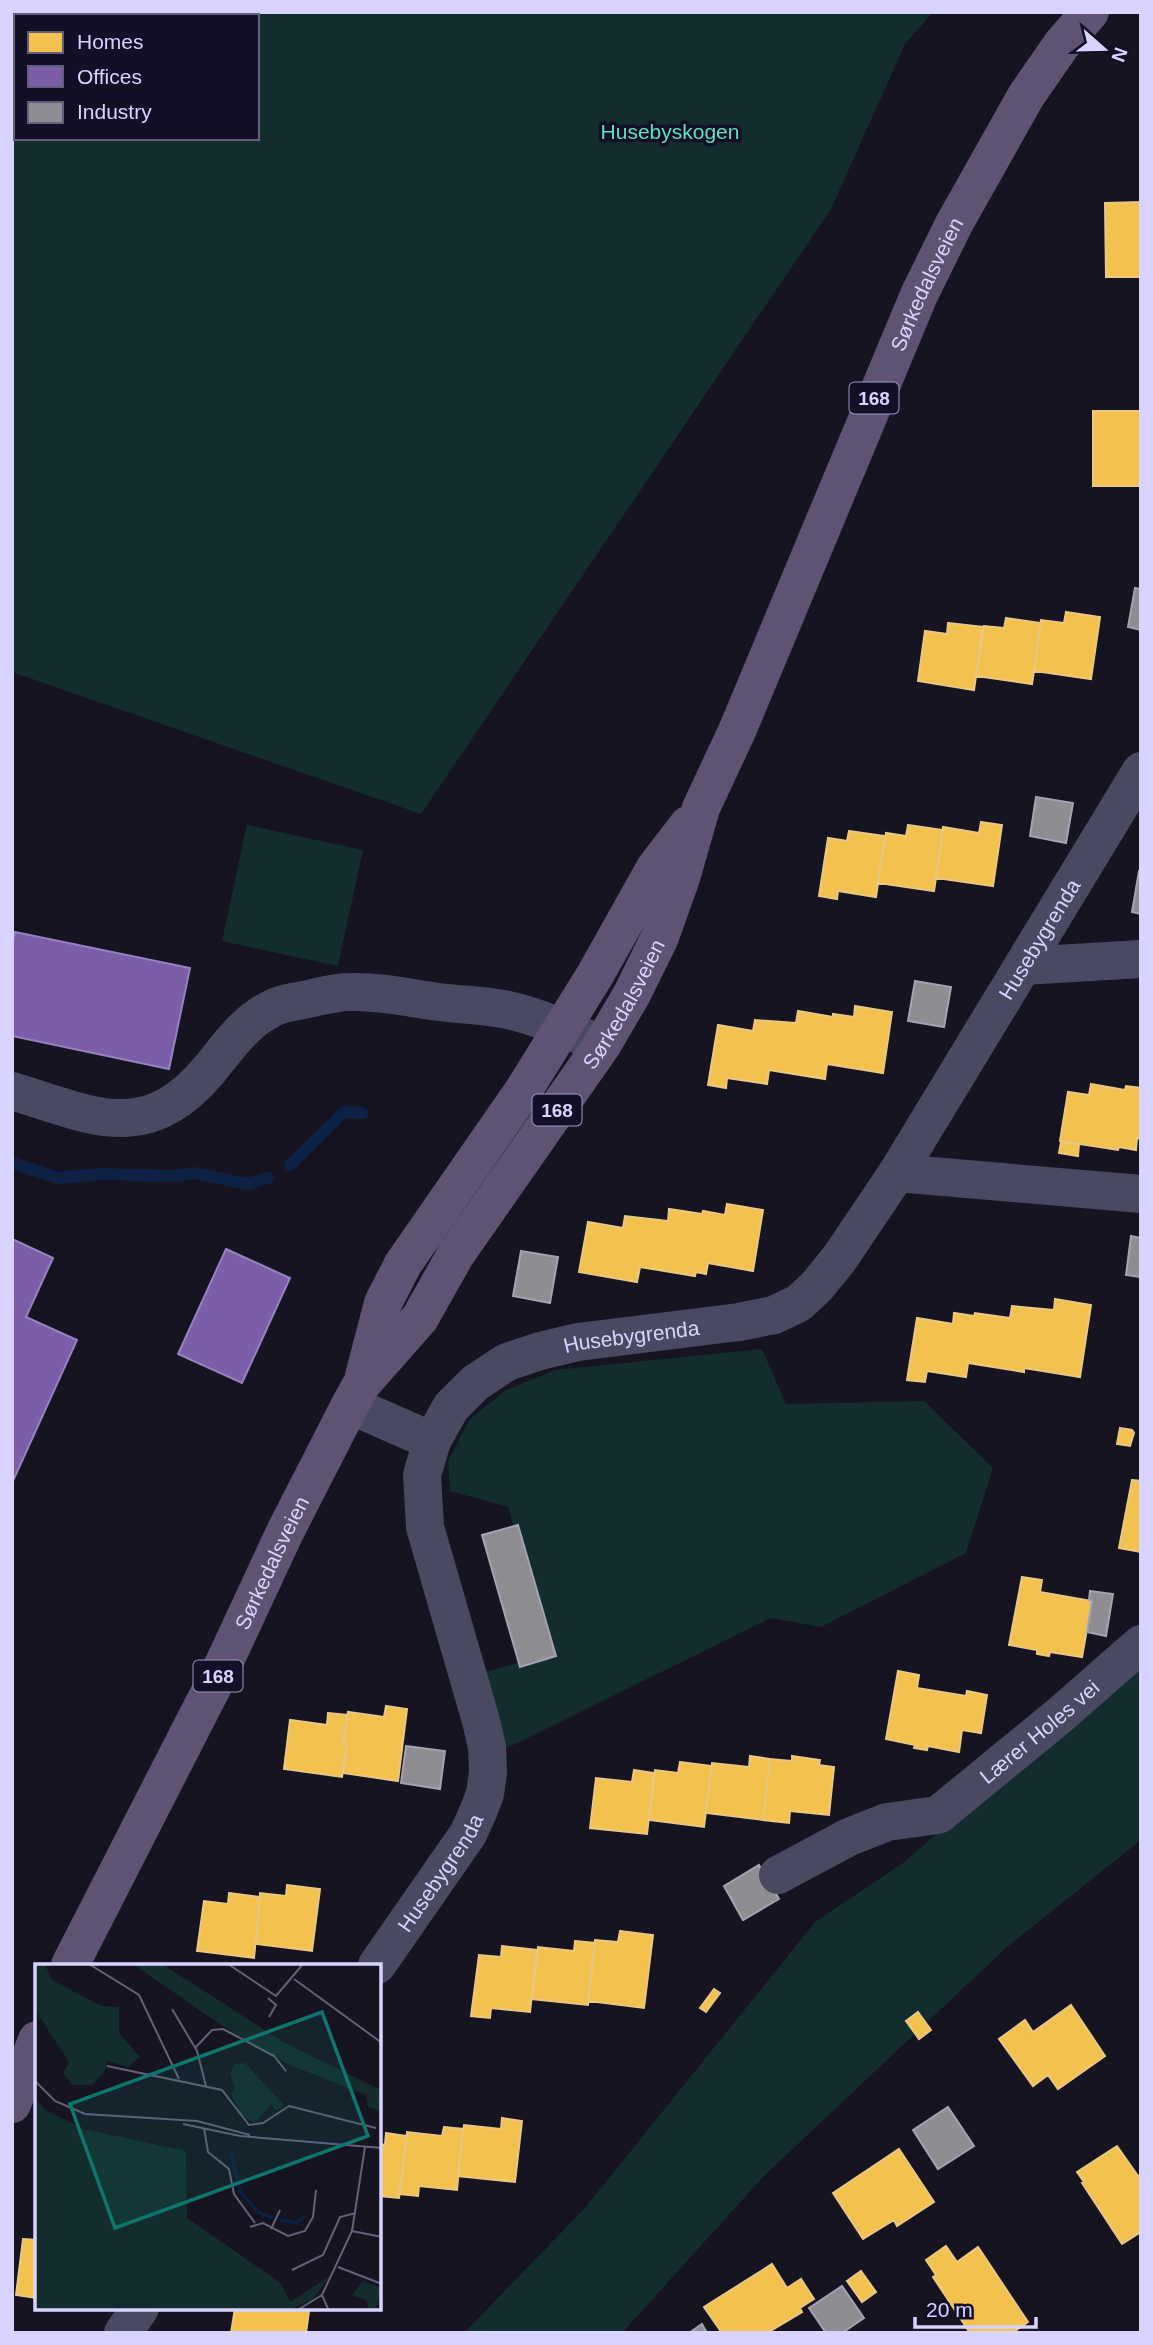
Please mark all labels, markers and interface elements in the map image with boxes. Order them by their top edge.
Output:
legend [14,14,259,140]
north arrow [1069,14,1139,84]
text: Homes [77,30,144,53]
text: N [1107,45,1132,65]
text: Offices [77,65,142,88]
text: Industry [77,100,152,123]
park label: Husebyskogen [601,120,739,143]
street label: Sørkedalsveien [885,213,967,354]
road number: 168 [850,382,898,414]
street label: Husebygrenda [994,874,1084,1003]
street label: Sørkedalsveien [578,935,669,1073]
road number: 168 [532,1094,582,1126]
street label: Husebygrenda [561,1316,701,1357]
street label: Sørkedalsveien [230,1492,313,1633]
road number: 168 [194,1660,242,1692]
street label: Lærer Holes vei [975,1675,1103,1788]
street label: Husebygrenda [392,1810,487,1936]
inset map [35,1964,382,2310]
scale bar [915,2286,1036,2330]
text: 20 m [926,2298,973,2321]

